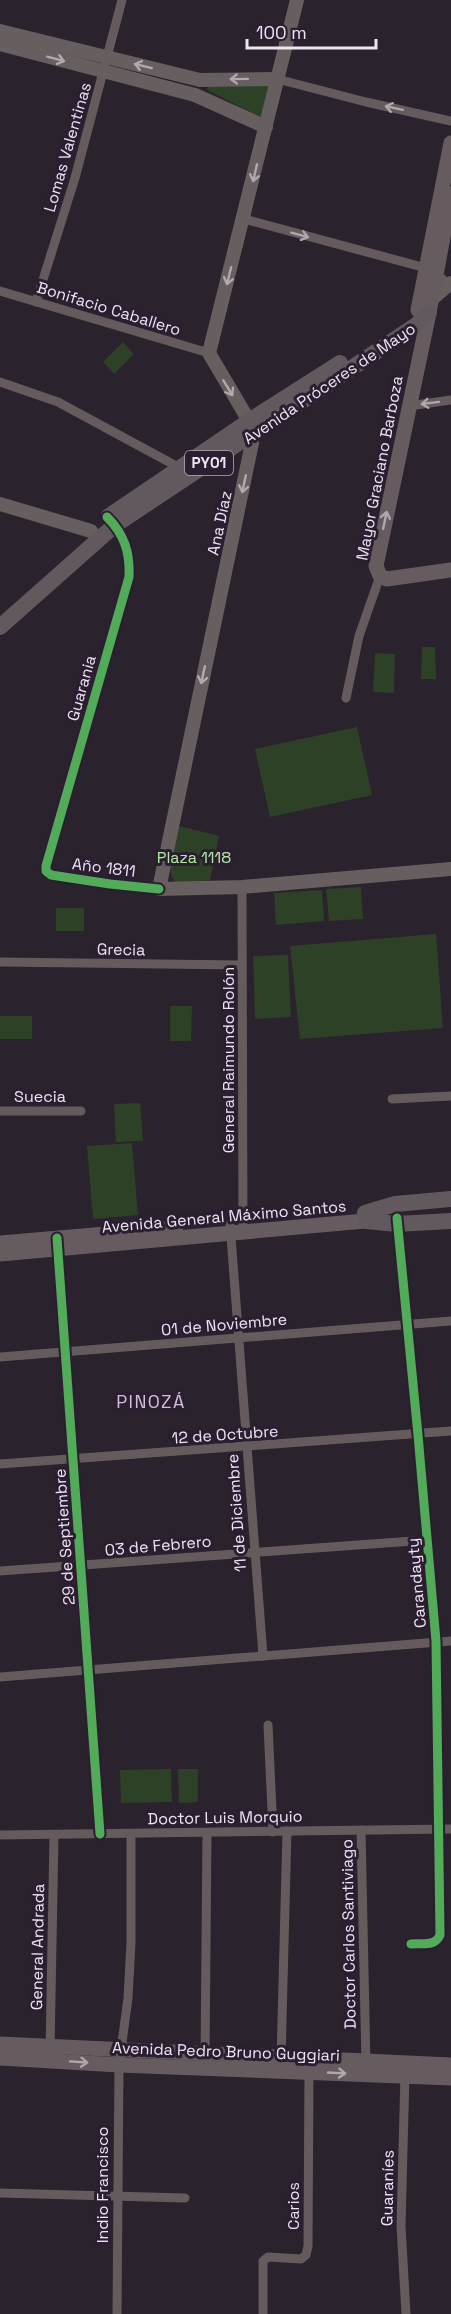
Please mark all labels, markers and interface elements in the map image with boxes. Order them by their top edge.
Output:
scale bar [247,12,376,50]
text: 100 m [256,21,307,44]
one-way arrow [47,54,66,65]
one-way arrow [134,59,153,71]
one-way arrow [229,74,249,85]
street label: Lomas Valentinas [39,80,96,214]
one-way arrow [385,102,404,113]
one-way arrow [248,163,260,182]
one-way arrow [290,229,309,241]
one-way arrow [223,266,234,285]
street label: Bonifacio Caballero [34,277,183,340]
street label: Avenida Próceres de Mayo [239,318,419,449]
street label: Mayor Graciano Barboza [351,374,408,562]
one-way arrow [223,379,235,396]
one-way arrow [421,398,440,409]
road number: PY01 [185,451,233,475]
one-way arrow [237,474,249,493]
street label: Ana Díaz [202,489,237,557]
one-way arrow [380,511,391,530]
street label: Guarania [62,653,101,723]
one-way arrow [197,665,209,684]
park label: Plaza 1118 [157,847,231,868]
street label: Año 1811 [71,853,137,882]
street label: Grecia [97,939,145,960]
street label: General Raimundo Rolón [218,967,239,1153]
street label: Suecia [14,1086,66,1107]
street label: Avenida General Máximo Santos [101,1195,347,1238]
street label: 01 de Noviembre [160,1309,288,1340]
district label: PINOZÁ [116,1390,186,1413]
street label: 12 de Octubre [171,1420,279,1449]
street label: 11 de Diciembre [222,1453,251,1573]
street label: 29 de Septiembre [49,1468,80,1606]
street label: 03 de Febrero [104,1530,212,1561]
street label: Carandayty [402,1537,431,1629]
street label: Doctor Luis Morquio [147,1806,303,1829]
street label: Doctor Carlos Santiviago [336,1839,361,2029]
street label: General Andrada [26,1884,49,2010]
street label: Avenida Pedro Bruno Guggiari [112,2037,340,2066]
one-way arrow [69,2057,89,2068]
one-way arrow [327,2067,347,2078]
street label: Indio Francisco [92,2127,113,2243]
street label: Guaraníes [376,2150,399,2226]
street label: Carios [283,2182,304,2230]

